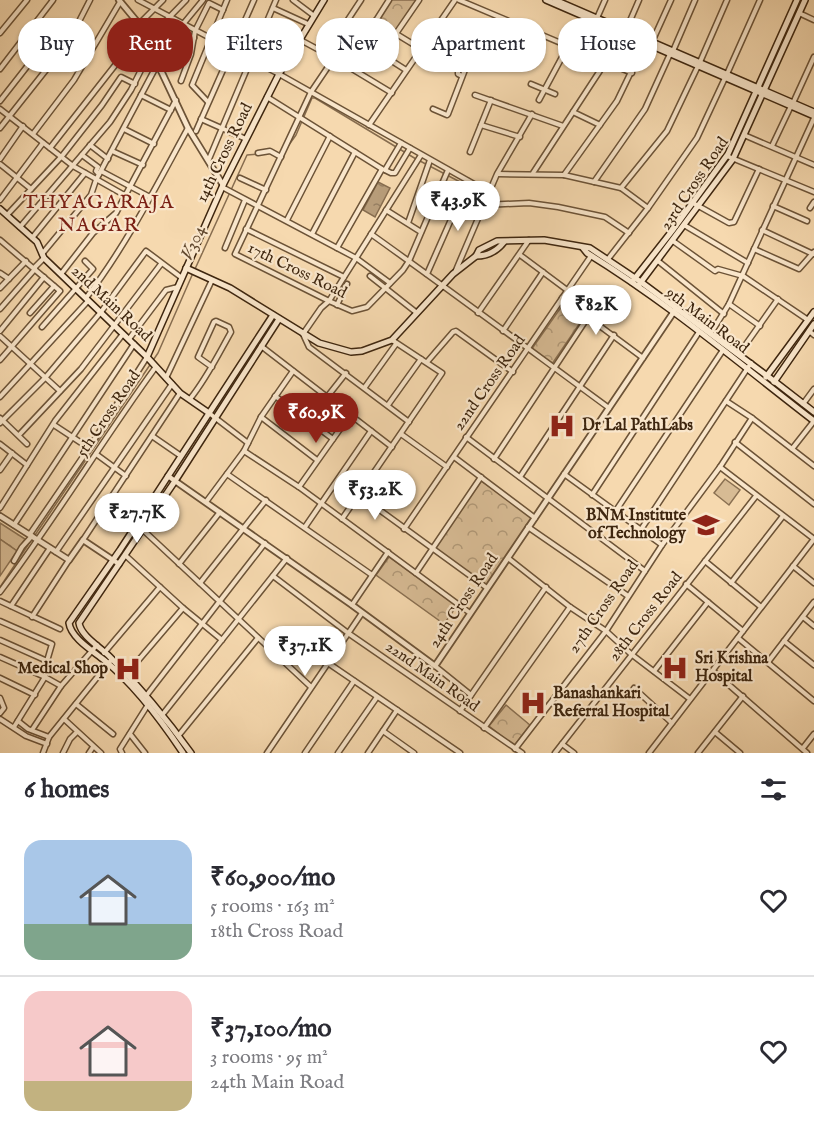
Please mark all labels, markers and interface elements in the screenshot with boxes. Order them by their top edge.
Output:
chip: Buy [18,18,95,72]
chip: Rent [107,18,193,72]
chip: Filters [205,18,304,72]
chip: New [316,18,399,72]
chip: Apartment [411,18,546,72]
chip: House [558,18,657,72]
street label: 14th Cross Road [192,100,258,206]
street label: 23rd Cross Road [656,133,734,234]
pin: ₹43.9K [409,181,507,232]
text: ₹43.9K [430,188,486,213]
district label: THYAGARAJA NAGAR [23,190,175,238]
water label: V304 [176,221,212,264]
street label: 17th Cross Road [244,238,350,304]
street label: 2nd Main Road [67,262,156,347]
street label: 9th Main Road [661,283,753,359]
pin: ₹82K [560,285,632,336]
text: ₹82K [574,292,618,317]
street label: 22nd Cross Road [450,331,531,435]
street label: 5th Cross Road [73,367,146,461]
pin: ₹60.9K [267,393,365,444]
text: ₹60.9K [287,400,345,425]
hospital icon: Dr Lal PathLabs [547,411,577,441]
place label: Dr Lal PathLabs [582,416,693,436]
pin: ₹53.2K [326,470,424,521]
text: ₹53.2K [348,477,402,502]
pin: ₹27.7K [88,493,186,544]
text: ₹27.7K [108,500,166,525]
place label: BNM Institute of Technology [586,506,687,544]
school or university icon: BNM Institute of Technology [691,510,721,540]
street label: 24th Cross Road [425,550,503,652]
street label: 27th Cross Road [565,556,644,657]
street label: 28th Cross Road [605,568,687,666]
pin: ₹37.1K [256,626,354,677]
text: ₹37.1K [278,633,332,658]
street label: 22nd Main Road [381,637,483,717]
place label: Sri Krishna Hospital [695,649,769,687]
hospital icon: Sri Krishna Hospital [660,653,690,683]
hospital icon: Medical Shop [113,654,143,684]
place label: Medical Shop [17,659,108,679]
place label: Banashankari Referral Hospital [553,684,670,722]
hospital icon: Banashankari Referral Hospital [518,688,548,718]
text: 6 homes [24,773,109,806]
icon: filters [757,773,790,806]
text: ₹60,900/mo [210,861,335,894]
icon: home [72,864,144,936]
icon: heart [757,884,790,917]
text: 5 rooms · 163 m² [210,894,335,919]
text: 18th Cross Road [210,919,343,944]
text: ₹37,100/mo [210,1012,332,1045]
icon: home [72,1015,144,1087]
icon: heart [757,1035,790,1068]
text: 3 rooms · 95 m² [210,1045,328,1070]
text: 24th Main Road [210,1070,344,1095]

